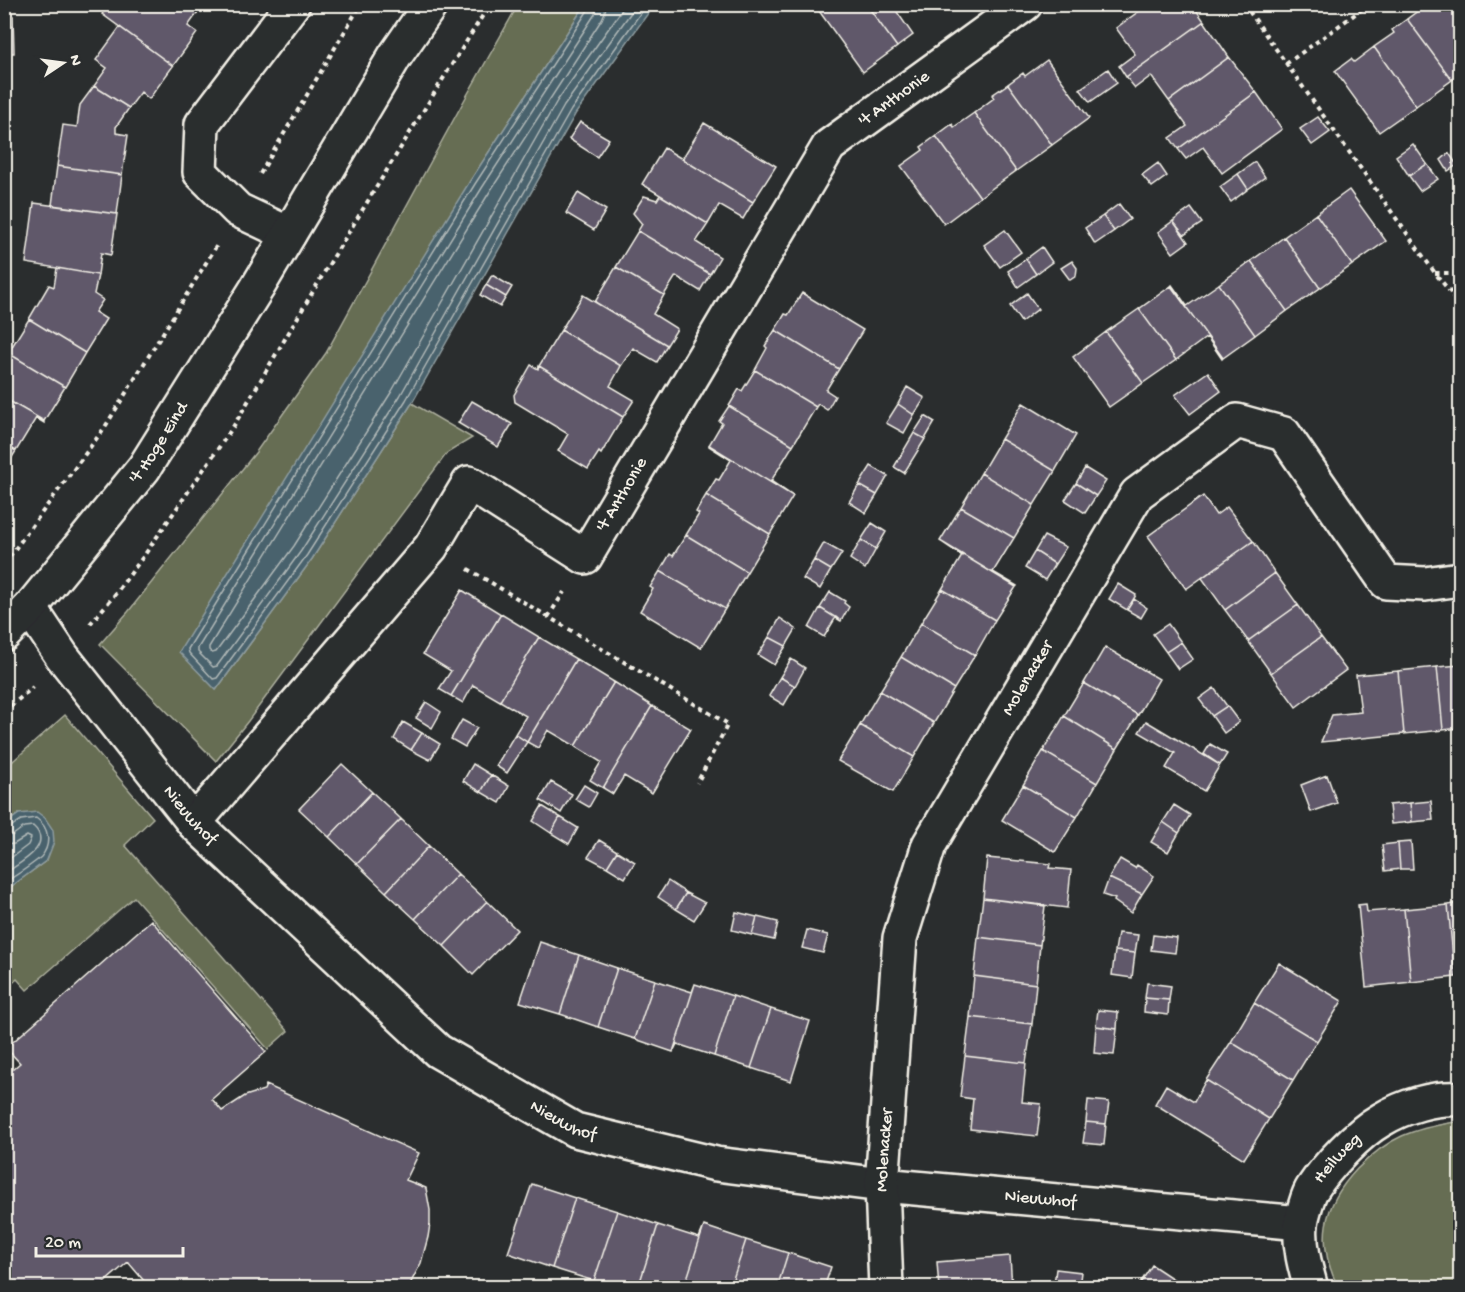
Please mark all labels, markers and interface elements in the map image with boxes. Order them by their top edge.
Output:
north arrow [33,33,93,93]
text: N [64,53,85,68]
street label: 't Anthonie [854,66,935,132]
street label: 't Hoge Eind [124,397,194,489]
street label: 't Anthonie [591,453,653,536]
street label: Molenacker [998,636,1059,720]
street label: Nieuwhof [158,782,222,850]
street label: Nieuwhof [526,1096,600,1146]
street label: Molenacker [871,1106,898,1192]
street label: Heilweg [1309,1129,1366,1188]
street label: Nieuwhof [1004,1186,1079,1213]
scale bar [36,1220,183,1258]
text: 20 m [45,1233,81,1254]

